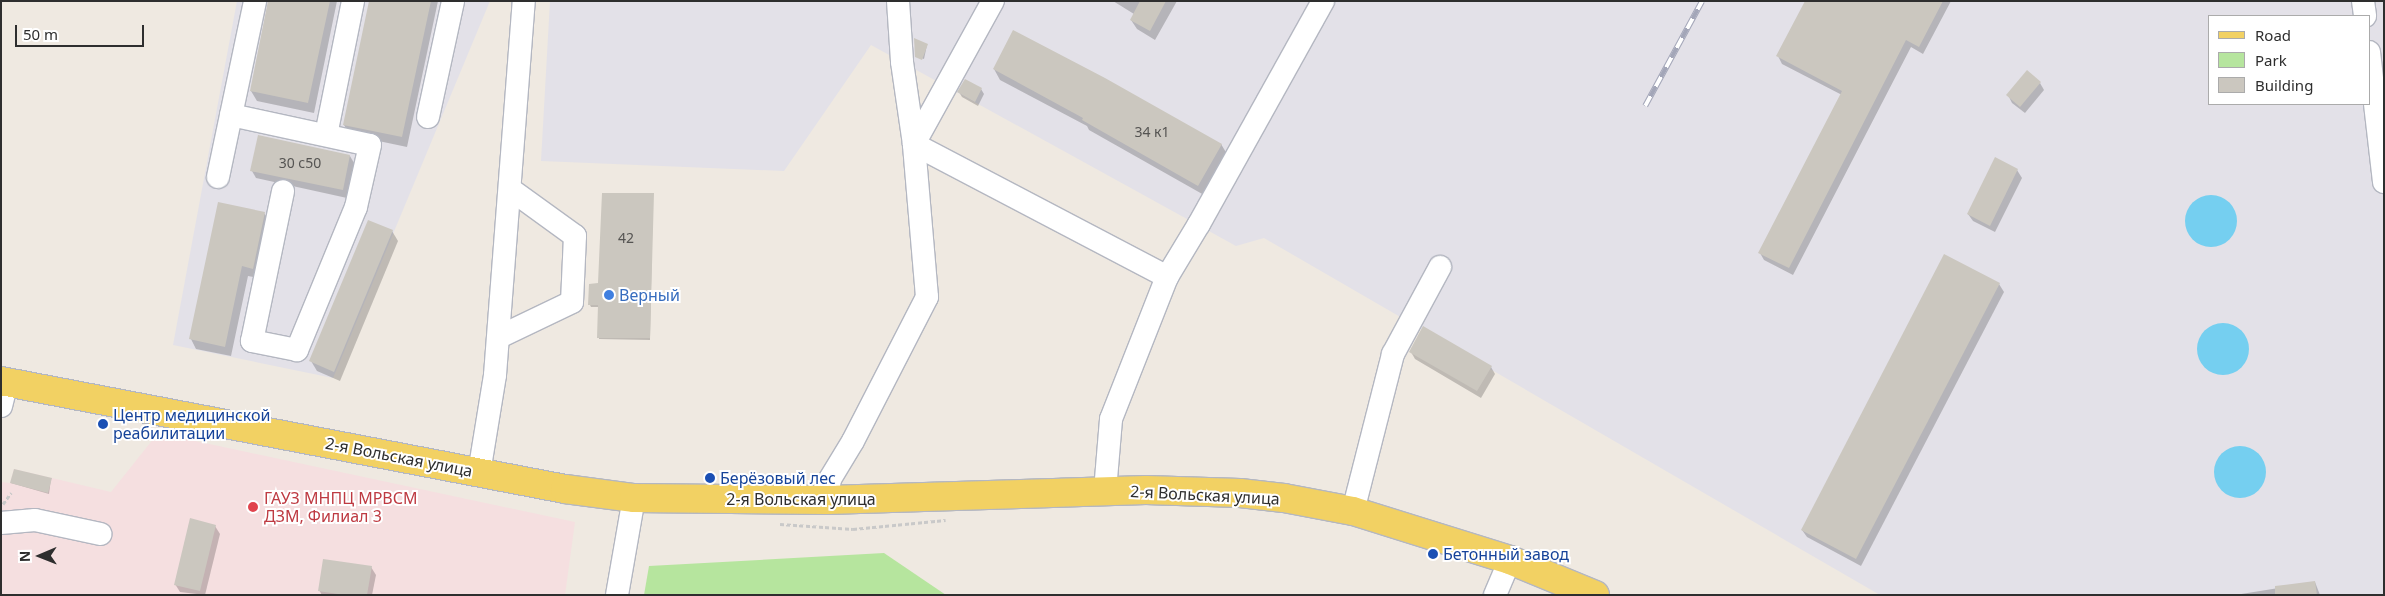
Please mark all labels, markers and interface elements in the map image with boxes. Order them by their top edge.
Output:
scale bar [18,15,146,47]
legend [2208,15,2370,105]
text: 50 m [23,24,58,44]
text: Road [2255,25,2291,45]
text: Park [2255,50,2287,70]
text: Building [2255,75,2313,95]
house number: 34 к1 [1134,124,1170,140]
house number: 30 с50 [279,155,321,171]
house number: 42 [618,230,634,246]
place label: Верный [619,285,680,305]
marker: Верный [603,289,615,301]
place label: Центр медицинской реабилитации [113,405,270,443]
marker: Центр медицинской реабилитации [97,418,109,430]
street label: 2-я Вольская улица [324,433,474,481]
place label: Берёзовый лес [720,468,836,488]
marker: Берёзовый лес [704,472,716,484]
street label: 2-я Вольская улица [1130,482,1280,508]
place label: ГАУЗ МНПЦ МРВСМ ДЗМ, Филиал 3 [264,488,417,526]
street label: 2-я Вольская улица [726,489,876,509]
marker: ГАУЗ МНПЦ МРВСМ ДЗМ, Филиал 3 [246,500,260,514]
north arrow [15,531,65,581]
place label: Бетонный завод [1443,544,1569,564]
marker: Бетонный завод [1427,548,1439,560]
text: N [15,550,34,562]

